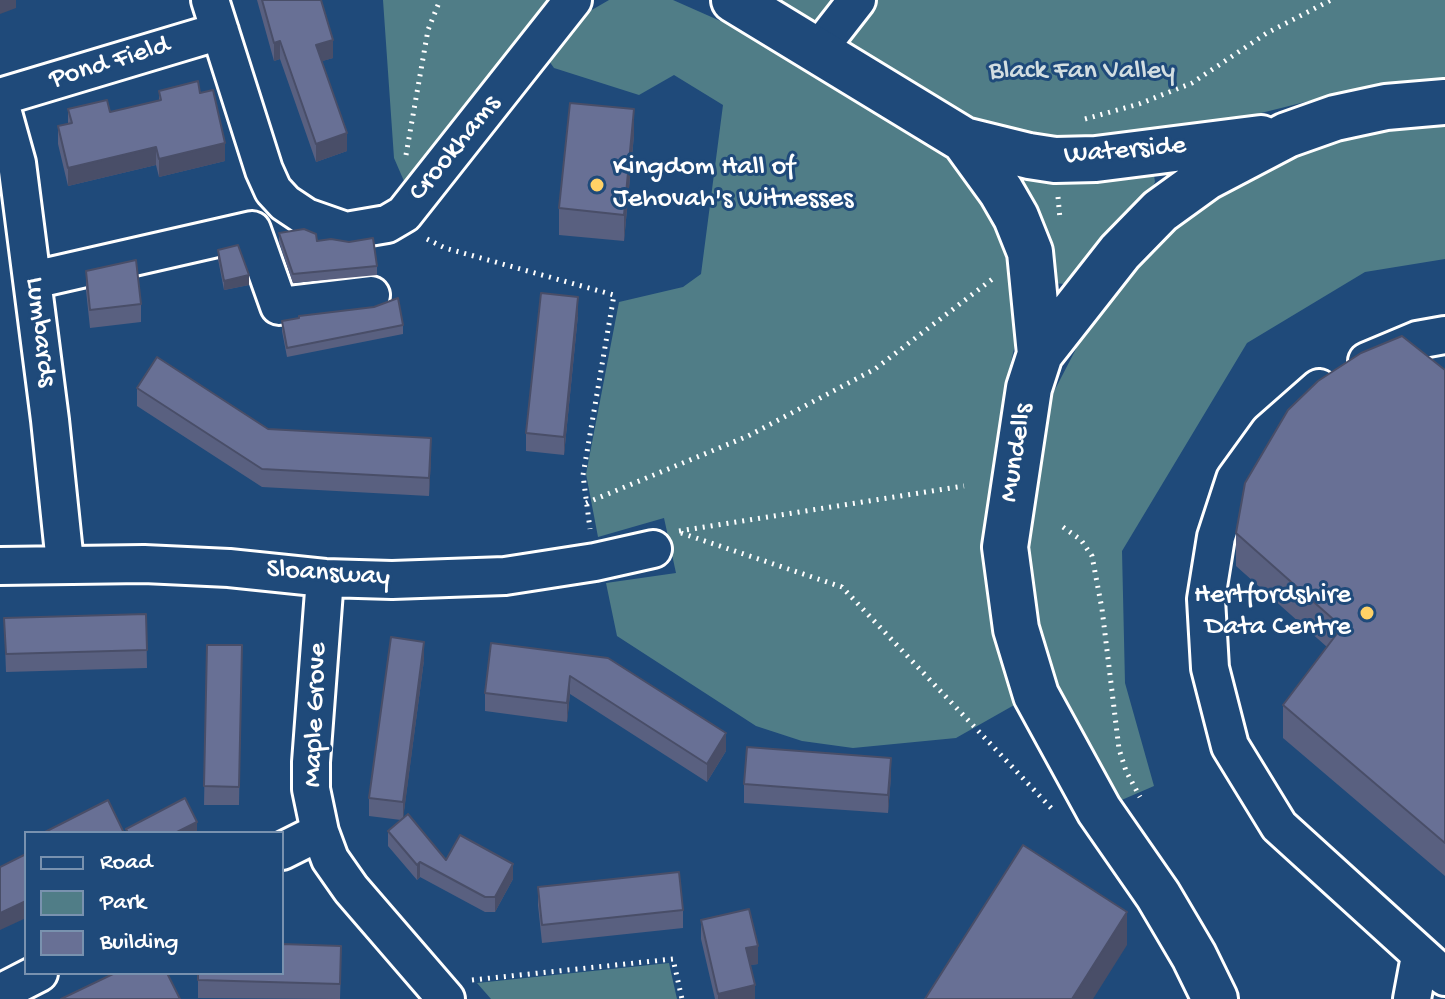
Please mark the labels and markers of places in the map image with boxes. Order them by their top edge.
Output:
place label: Kingdom Hall of Jehovah's Witnesses [613,152,853,218]
marker: Kingdom Hall of Jehovah's Witnesses [588,176,606,194]
place label: Hertfordshire Data Centre [1194,580,1351,646]
marker: Hertfordshire Data Centre [1358,604,1376,622]

